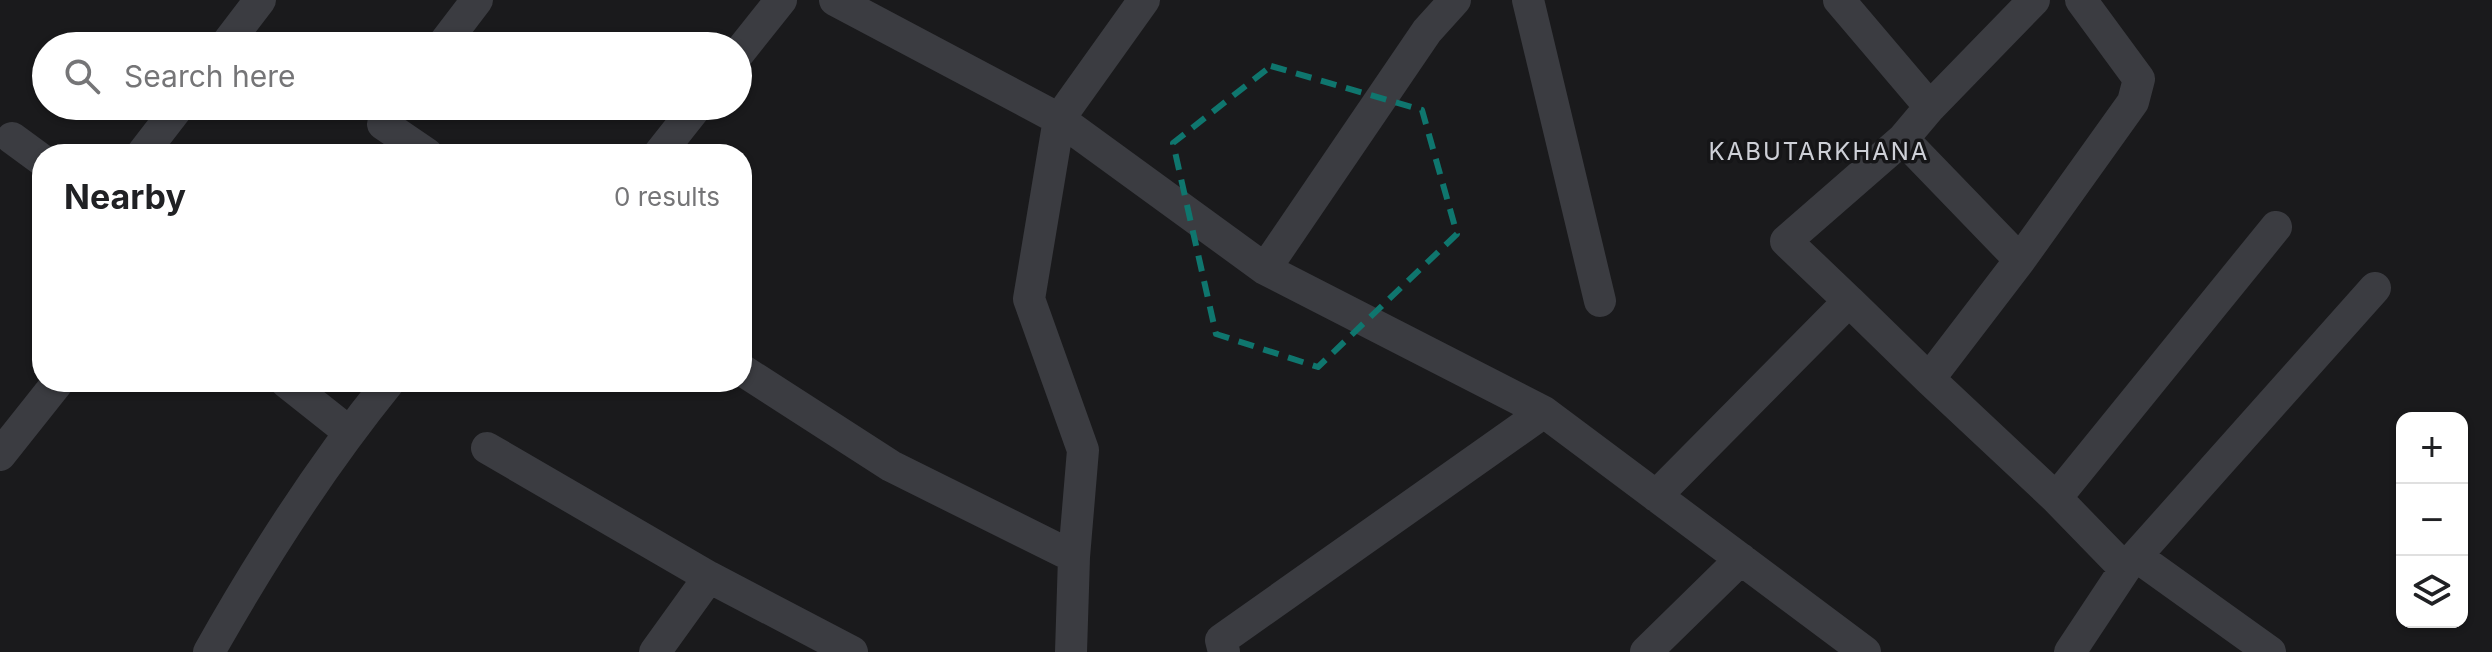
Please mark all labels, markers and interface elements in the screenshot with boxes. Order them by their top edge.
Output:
search box [32,32,752,120]
icon: search [60,54,104,98]
text: Search here [124,58,296,94]
district label: KABUTARKHANA [1709,137,1929,166]
text: Nearby [64,176,186,217]
text: 0 results [614,181,720,212]
map controls [2396,412,2468,628]
button: + [2396,412,2468,484]
button: − [2396,484,2468,556]
button: layers [2396,556,2468,628]

